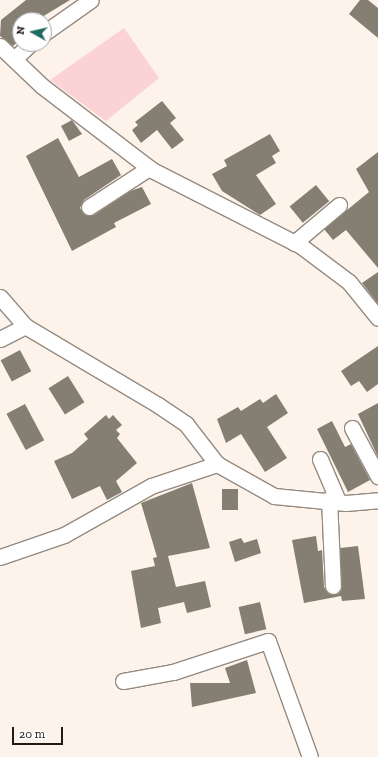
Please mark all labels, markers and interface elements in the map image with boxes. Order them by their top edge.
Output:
north arrow [12,12,52,52]
text: N [14,25,28,35]
scale bar [14,719,65,745]
text: 20 m [19,727,45,741]

